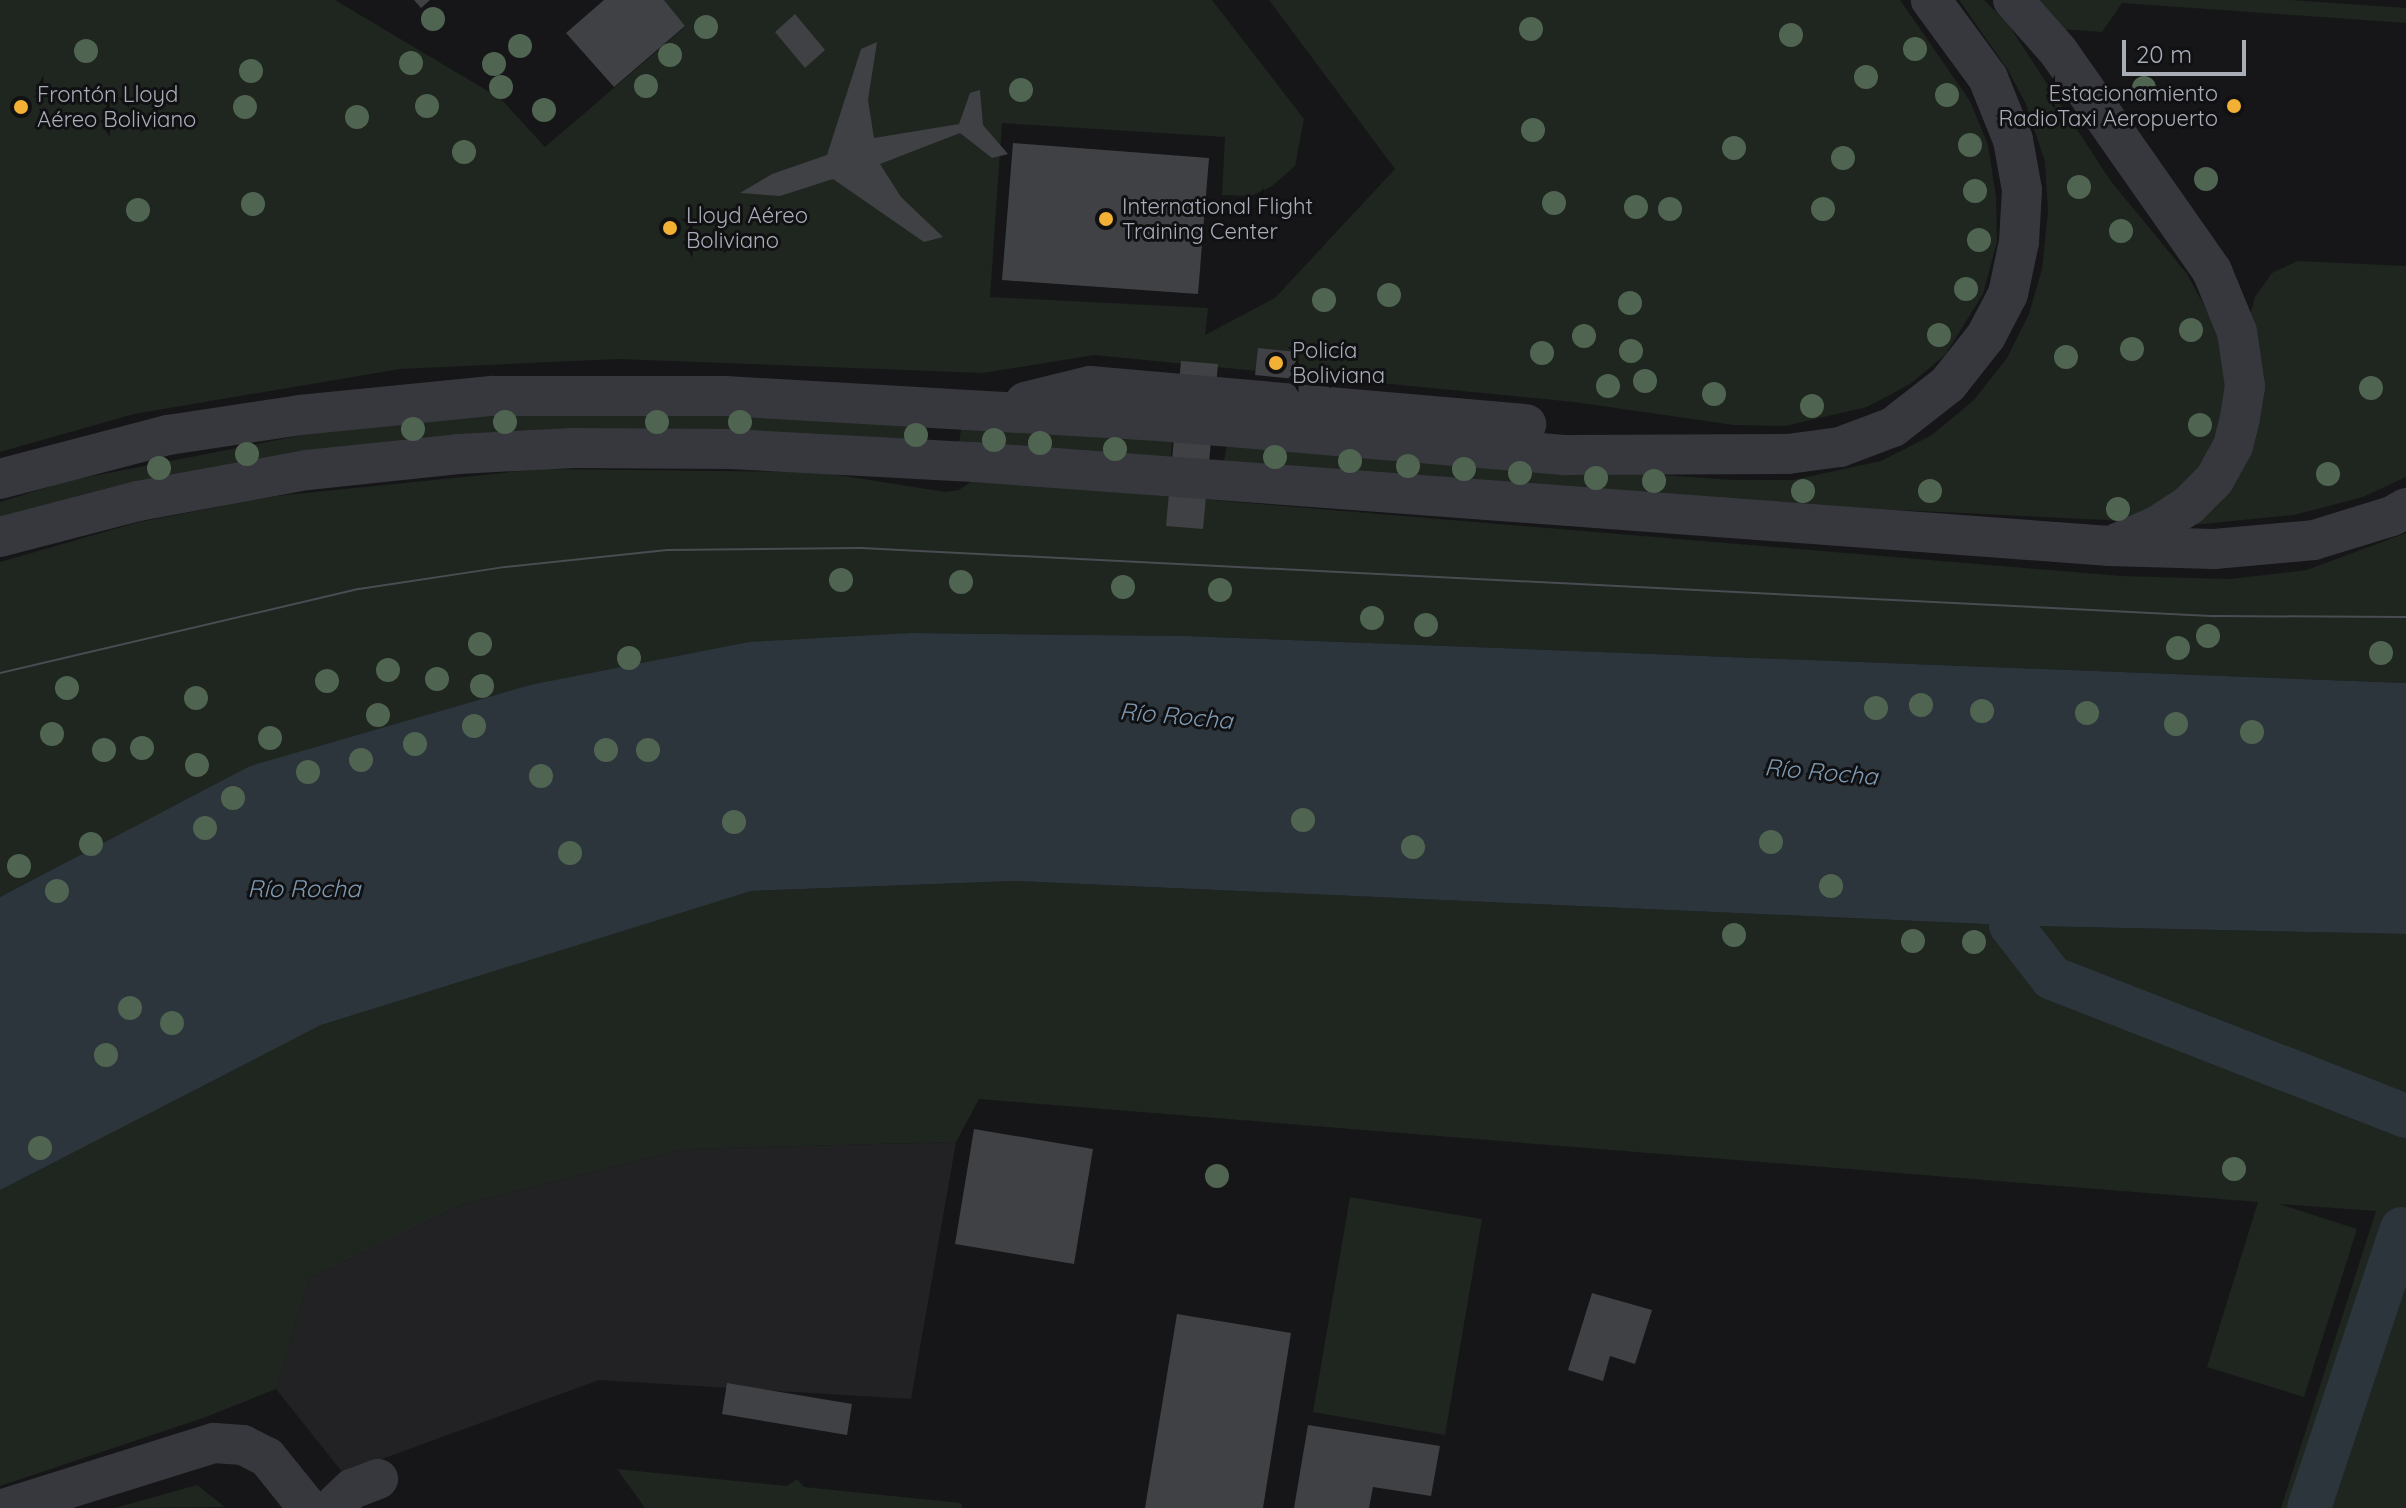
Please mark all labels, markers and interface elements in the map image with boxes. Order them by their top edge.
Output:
scale bar [2126,24,2250,74]
text: 20 m [2136,39,2192,69]
place label: Estacionamiento RadioTaxi Aeropuerto [1998,80,2218,132]
place label: Frontón Lloyd Aéreo Boliviano [37,81,196,132]
marker: Estacionamiento RadioTaxi Aeropuerto [2225,97,2243,115]
marker: Frontón Lloyd Aéreo Boliviano [12,98,30,116]
place label: International Flight Training Center [1122,193,1313,244]
place label: Lloyd Aéreo Boliviano [686,202,808,254]
marker: International Flight Training Center [1097,210,1115,228]
marker: Lloyd Aéreo Boliviano [661,219,679,237]
place label: Policía Boliviana [1292,337,1385,388]
marker: Policía Boliviana [1267,354,1285,372]
water label: Río Rocha [1118,697,1234,735]
water label: Río Rocha [1763,753,1879,791]
water label: Río Rocha [247,875,361,903]

